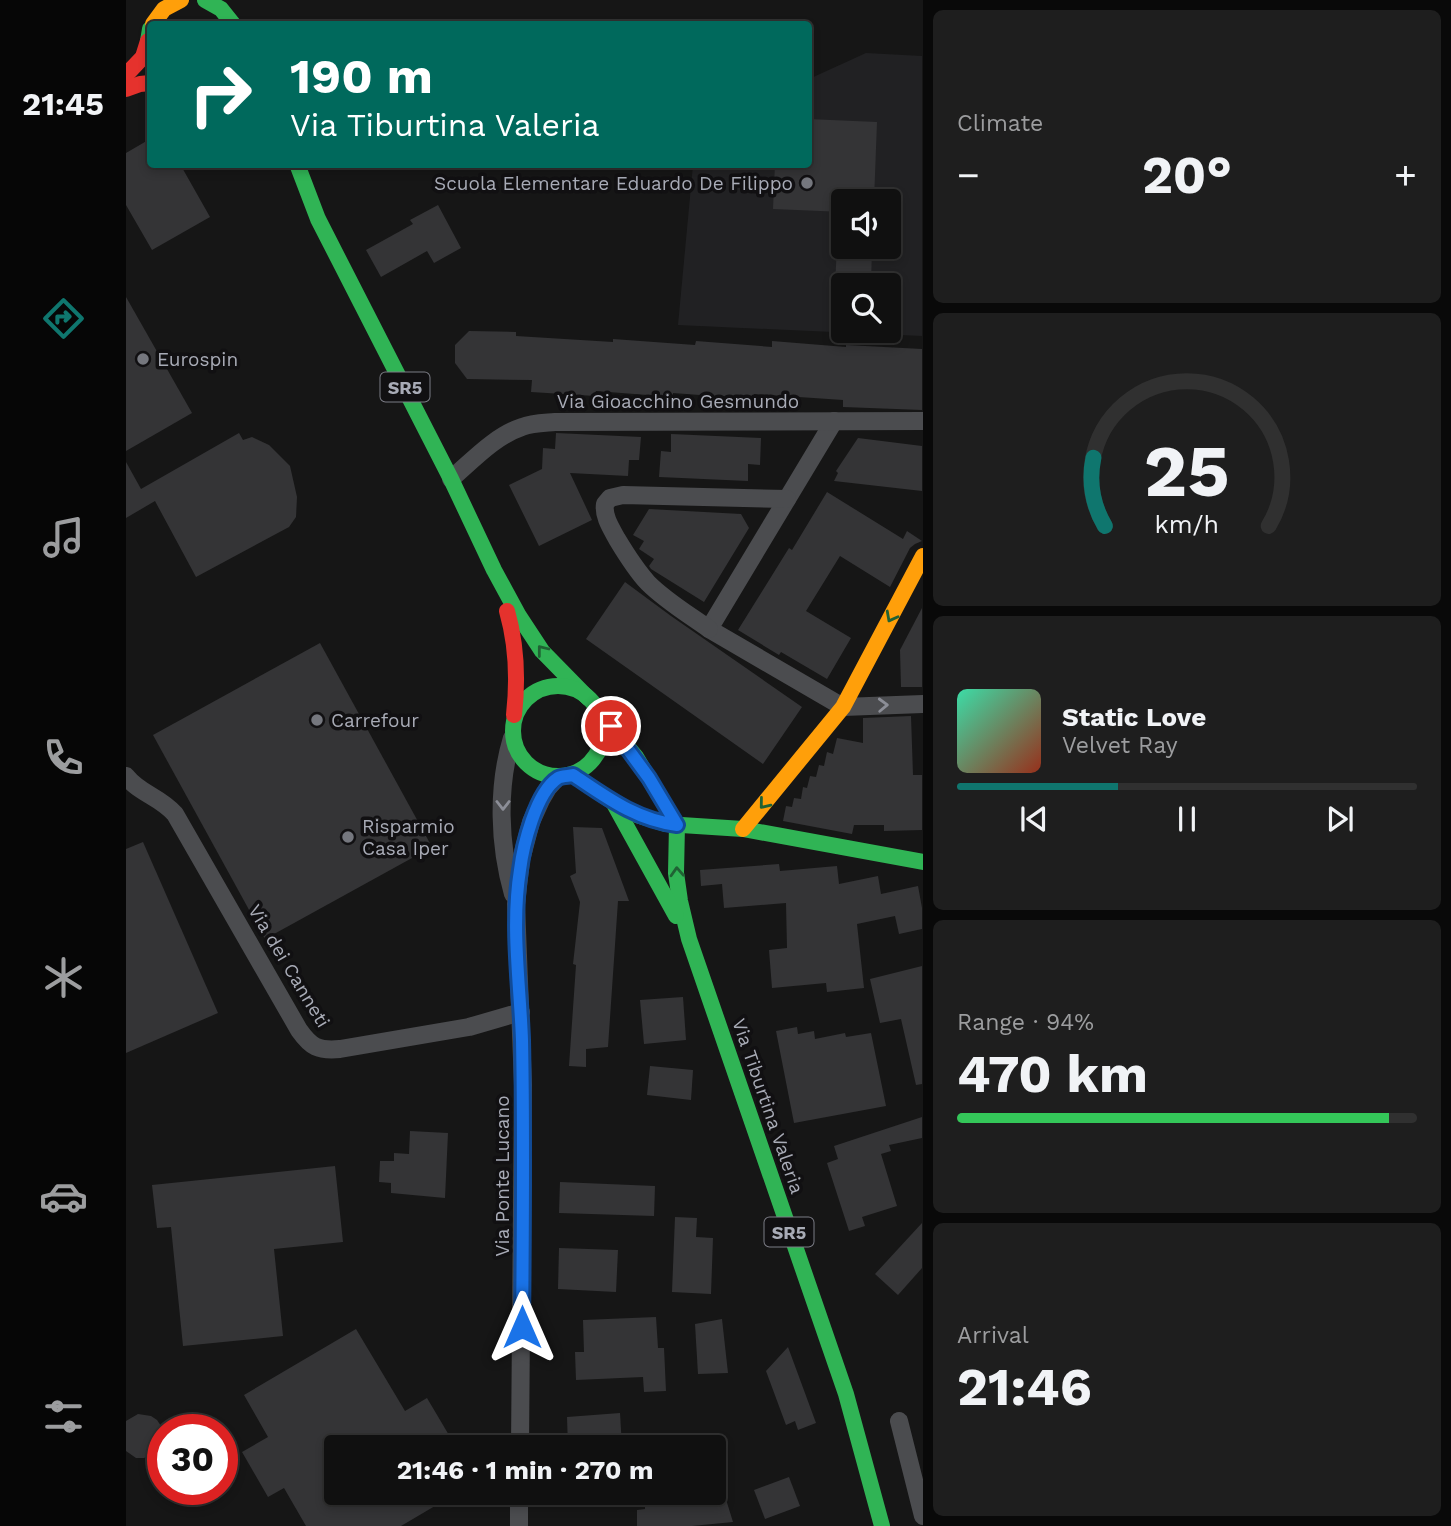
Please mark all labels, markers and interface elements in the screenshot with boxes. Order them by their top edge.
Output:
text: 190 m [290,47,433,105]
icon: right [175,49,266,140]
text: 21:45 [22,85,104,123]
text: Via Tiburtina Valeria [290,106,600,144]
text: Climate [957,110,1043,137]
text: 20° [1142,145,1232,206]
text: − [957,153,980,197]
text: + [1394,153,1417,197]
place label: Scuola Elementare Eduardo De Filippo [434,172,793,195]
marker: Scuola Elementare Eduardo De Filippo [799,175,815,191]
map controls [831,189,901,343]
button: sound [831,189,901,259]
button: search [831,273,901,343]
icon: directions [39,294,88,343]
place label: Eurospin [157,348,238,371]
marker: Eurospin [135,351,151,367]
road number: SR5 [380,372,430,402]
street label: Via Gioacchino Gesmundo [557,390,799,413]
text: 25 [1144,428,1230,514]
text: km/h [1155,510,1219,539]
icon: music [39,513,88,562]
one-way arrow [886,609,899,622]
one-way arrow [537,645,550,657]
pin [581,696,641,756]
one-way arrow [877,698,888,713]
text: Static Love [1062,702,1206,732]
icon: arrive [592,707,630,745]
place label: Carrefour [331,709,419,732]
marker: Carrefour [309,712,325,728]
text: Velvet Ray [1062,732,1178,759]
icon: phone [39,733,88,782]
one-way arrow [759,796,772,808]
icon: previous [1015,800,1053,838]
icon: pause [1168,800,1206,838]
icon: next [1321,800,1359,838]
one-way arrow [495,801,511,811]
place label: Risparmio Casa Iper [362,815,455,860]
marker: Risparmio Casa Iper [340,829,356,845]
one-way arrow [670,867,685,878]
street label: Via dei Canneti [243,900,335,1032]
icon: climate [39,953,88,1002]
text: Range · 94% [957,1009,1094,1036]
street label: Via Tiburtina Valeria [727,1015,809,1197]
text: 470 km [957,1044,1148,1105]
street label: Via Ponte Lucano [491,1095,514,1257]
icon: car [39,1172,88,1221]
road number: SR5 [764,1218,814,1246]
position arrow [485,1290,559,1364]
text: Arrival [957,1322,1029,1349]
text: 21:46 [957,1357,1092,1418]
icon: filters [39,1392,88,1441]
speed limit sign: 30 [147,1414,238,1505]
text: 21:46 · 1 min · 270 m [397,1455,653,1485]

